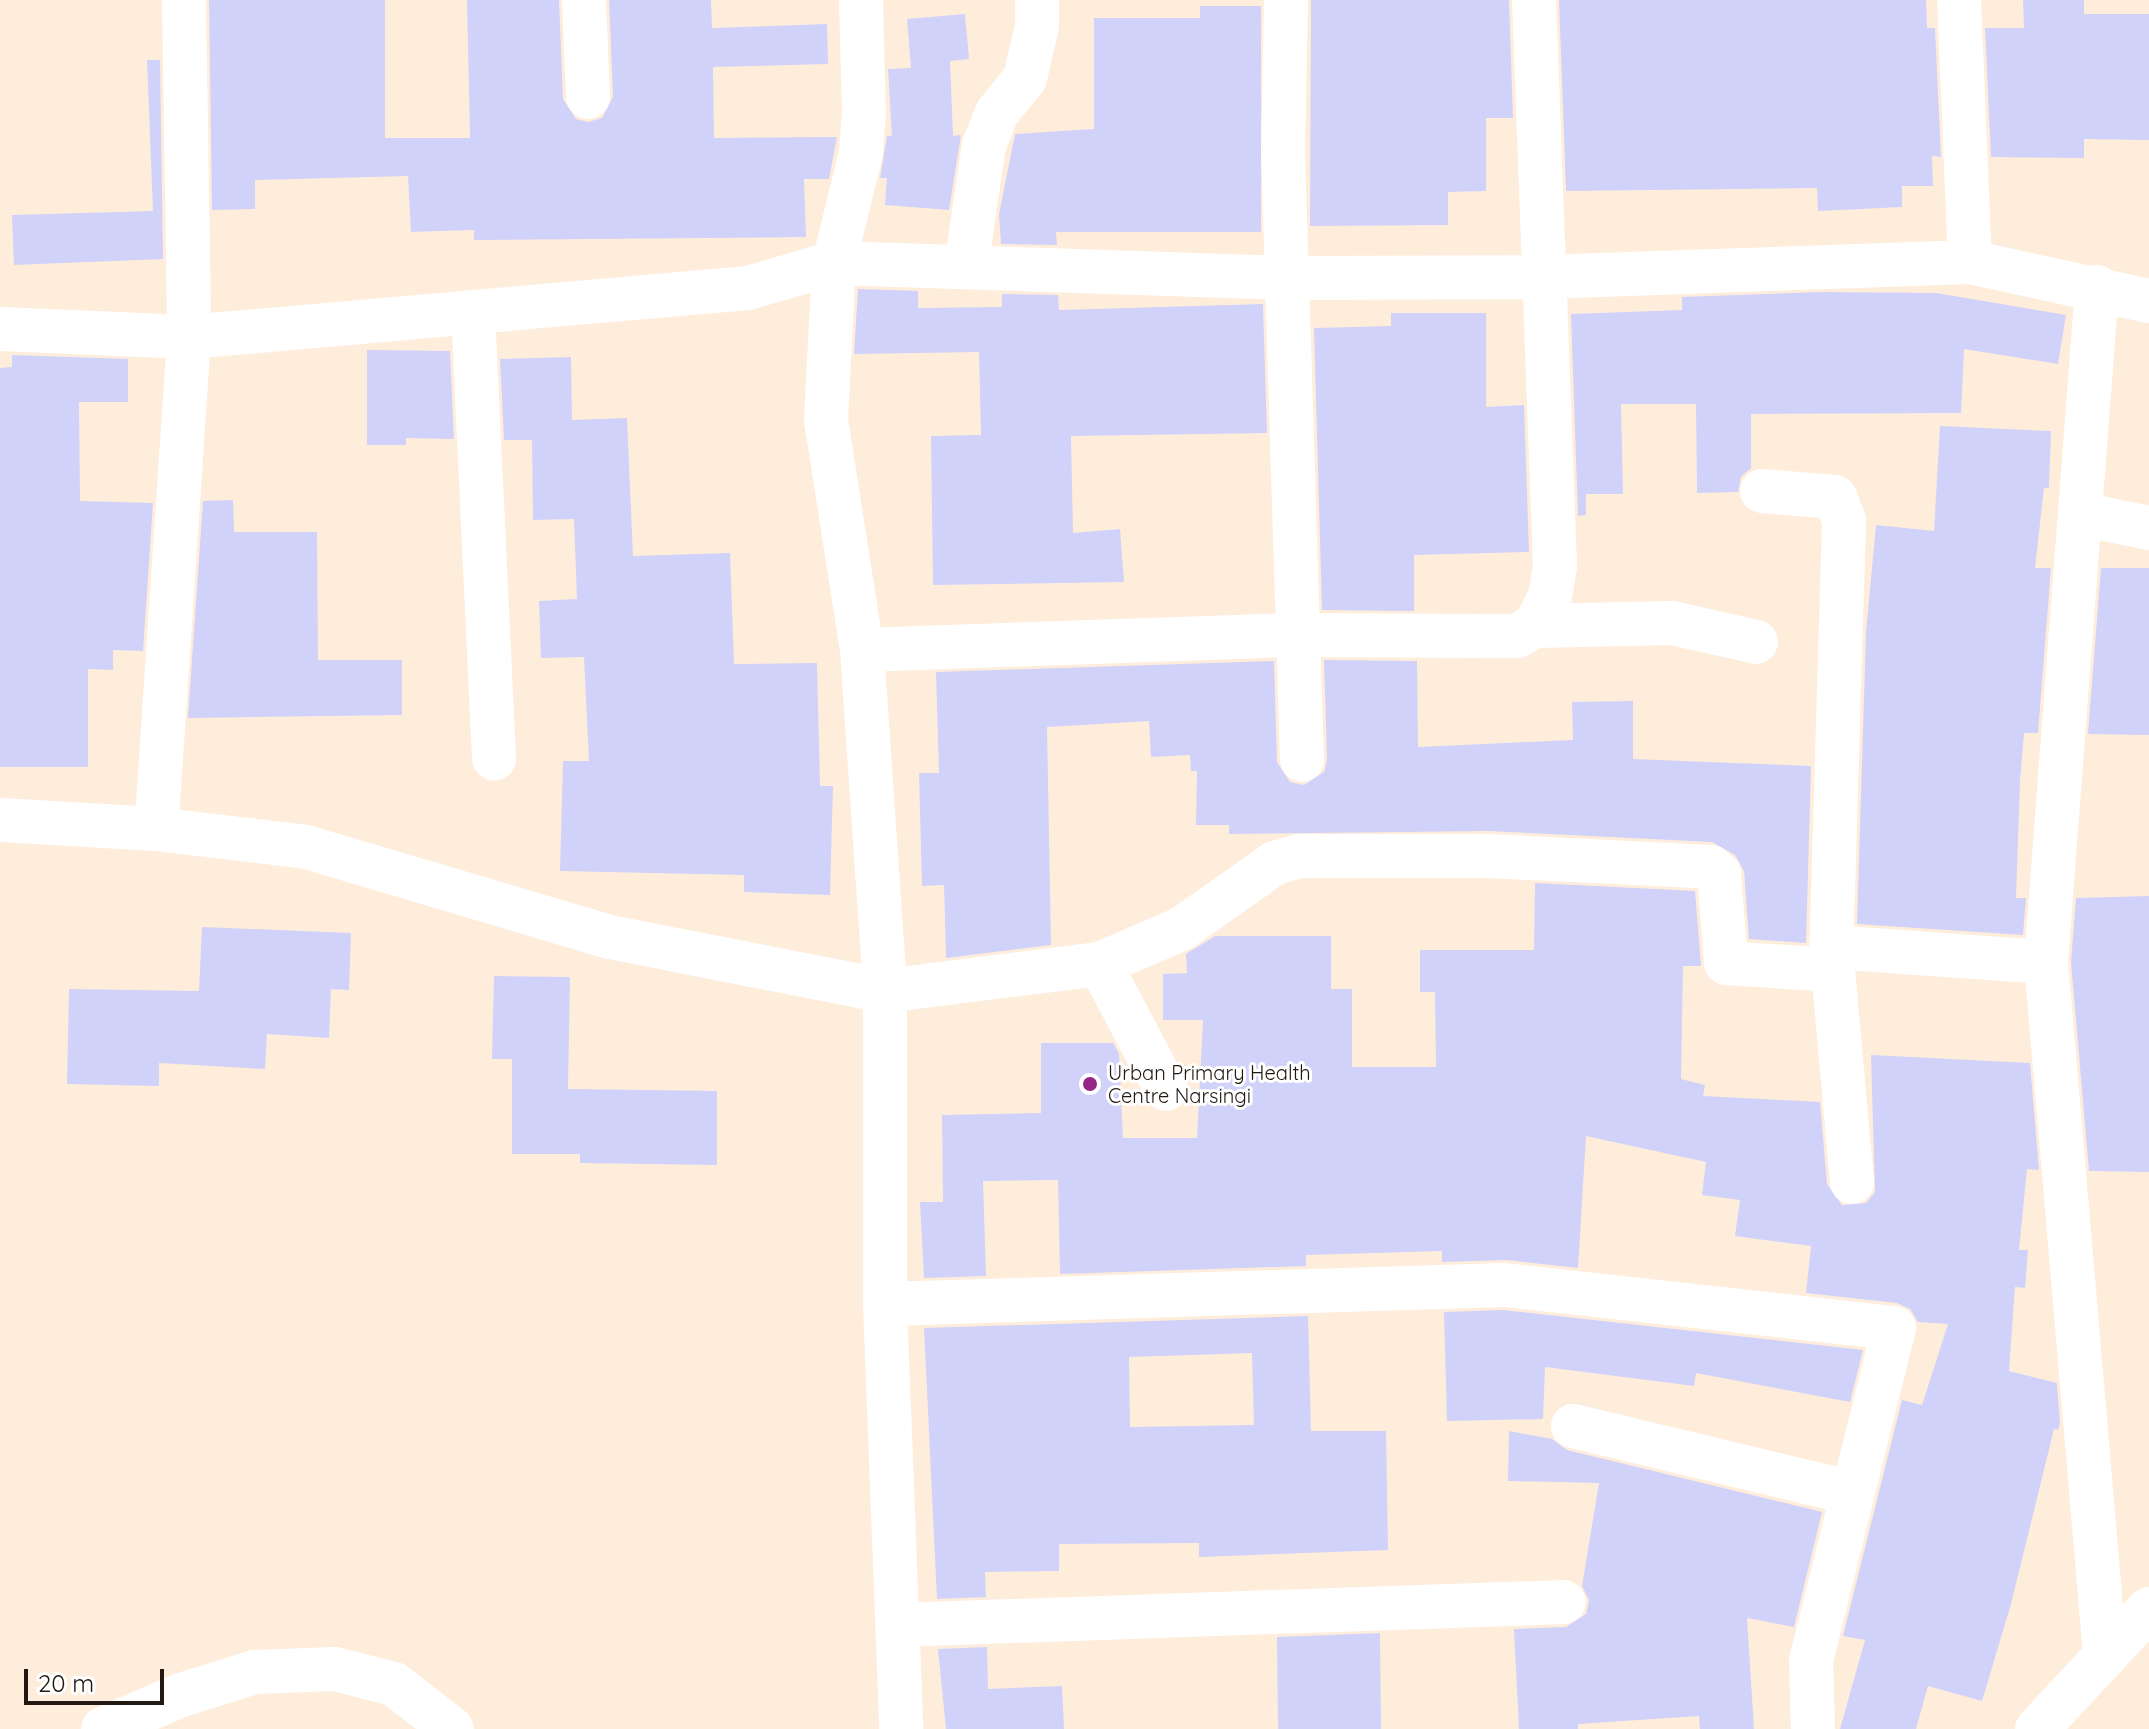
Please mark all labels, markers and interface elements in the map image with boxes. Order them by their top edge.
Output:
place label: Urban Primary Health Centre Narsingi [1108,1060,1311,1107]
marker: Urban Primary Health Centre Narsingi [1079,1073,1101,1095]
scale bar [28,1653,168,1703]
text: 20 m [38,1668,94,1698]

